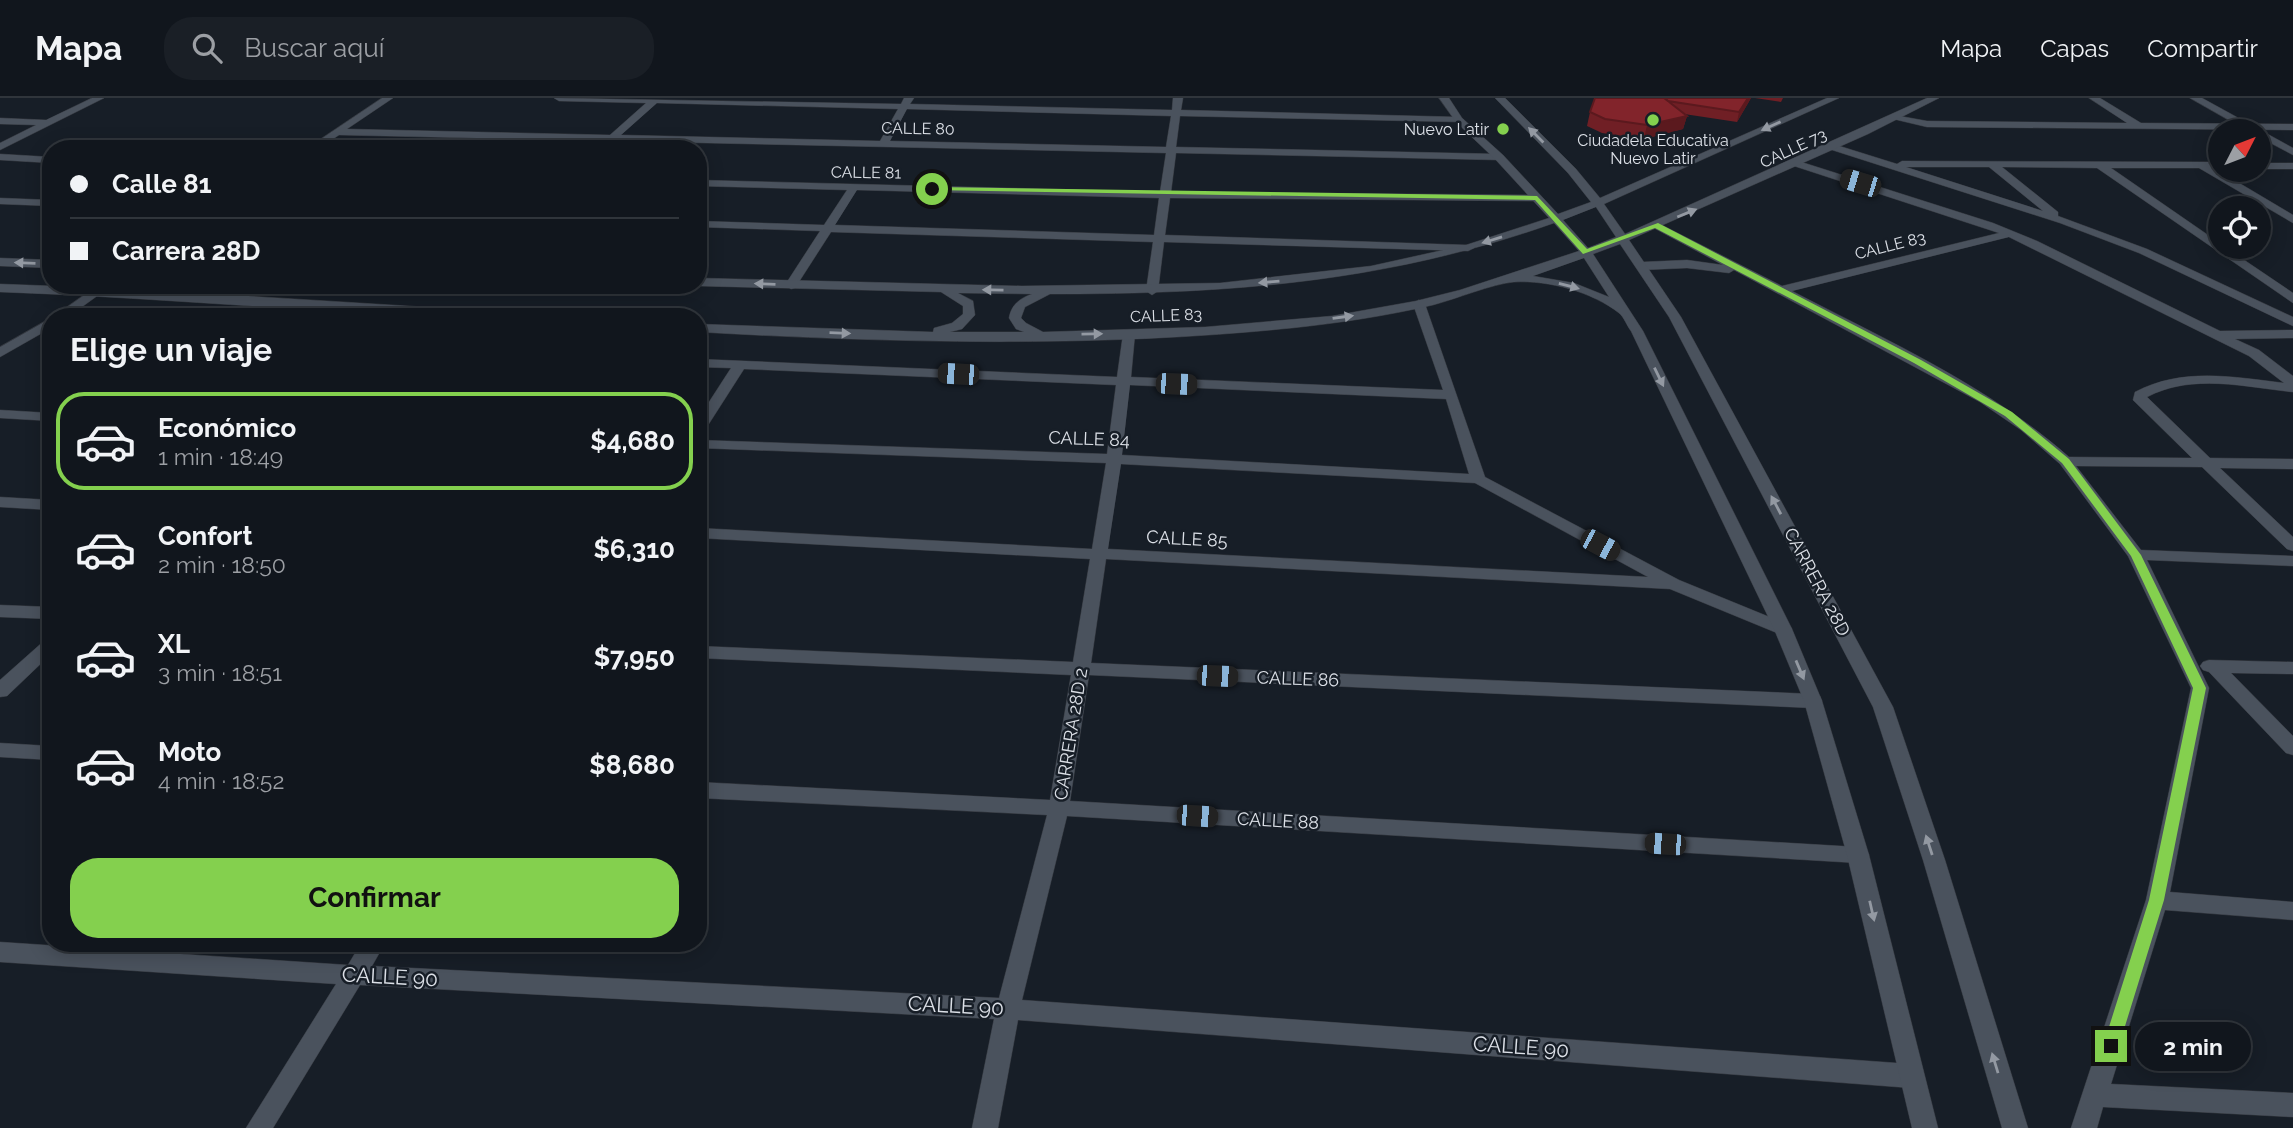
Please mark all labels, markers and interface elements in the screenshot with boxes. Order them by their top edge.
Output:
search box [164,17,654,80]
text: Mapa [35,29,122,68]
icon: search [188,29,226,67]
text: Buscar aquí [244,33,384,63]
text: Mapa [1940,34,2002,63]
text: Capas [2040,34,2109,63]
text: Compartir [2147,34,2258,63]
marker: Ciudadela Educativa Nuevo Latir [1645,112,1661,128]
street label: CALLE 80 [881,118,955,139]
north arrow [2208,119,2272,182]
map controls [2208,119,2271,259]
place label: Nuevo Latir [1404,120,1489,139]
marker: Nuevo Latir [1495,121,1511,137]
one-way arrow [1761,121,1782,132]
street label: CALLE 73 [1757,125,1829,172]
one-way arrow [1527,126,1544,143]
place label: Ciudadela Educativa Nuevo Latir [1577,131,1729,168]
street label: CALLE 81 [831,162,902,183]
car [1837,167,1884,199]
text: Calle 81 [112,169,212,199]
route start [916,173,948,205]
button: locate [2208,196,2271,259]
one-way arrow [1676,207,1697,218]
street label: CALLE 83 [1853,228,1927,263]
text: Carrera 28D [112,236,260,266]
one-way arrow [1481,236,1502,246]
one-way arrow [14,258,36,269]
one-way arrow [1258,277,1280,288]
one-way arrow [754,279,776,290]
one-way arrow [1558,281,1580,292]
one-way arrow [982,284,1004,296]
street label: CALLE 83 [1130,305,1202,326]
one-way arrow [1332,311,1354,322]
one-way arrow [829,328,851,339]
one-way arrow [1081,329,1103,340]
text: Elige un viaje [70,331,272,368]
car [937,362,980,386]
one-way arrow [1654,367,1665,387]
car [1155,373,1198,395]
icon: car [74,410,137,473]
text: Económico [158,413,296,443]
text: $4,680 [590,426,675,456]
street label: CALLE 84 [1048,427,1130,450]
text: 1 min · 18:49 [158,443,283,470]
one-way arrow [1770,494,1782,514]
icon: car [74,518,137,581]
text: Confort [158,521,252,551]
street label: CARRERA 28D [1780,524,1855,640]
street label: CALLE 85 [1146,526,1228,551]
car [1577,526,1624,564]
text: $6,310 [593,534,675,564]
text: 2 min · 18:50 [158,551,286,578]
icon: car [74,626,137,689]
text: XL [158,629,190,659]
text: $7,950 [594,642,675,672]
text: 3 min · 18:51 [158,659,282,686]
one-way arrow [1794,660,1806,680]
car [1196,665,1239,687]
street label: CARRERA 28D 2 [1050,666,1091,802]
street label: CALLE 86 [1256,667,1340,690]
icon: car [74,734,137,797]
text: Moto [158,737,221,767]
text: $8,680 [589,750,675,780]
text: 4 min · 18:52 [158,767,284,794]
car [1176,804,1219,828]
street label: CALLE 88 [1236,808,1320,833]
car [1644,832,1687,856]
one-way arrow [1923,834,1934,855]
button: Confirmar [70,858,679,938]
one-way arrow [1866,900,1877,922]
street label: CALLE 90 [341,962,439,992]
street label: CALLE 90 [907,991,1005,1021]
callout: 2 min [2136,1021,2251,1070]
route end [2095,1030,2127,1062]
street label: CALLE 90 [1472,1031,1570,1062]
text: 2 min [2163,1033,2223,1060]
one-way arrow [1989,1052,1999,1073]

